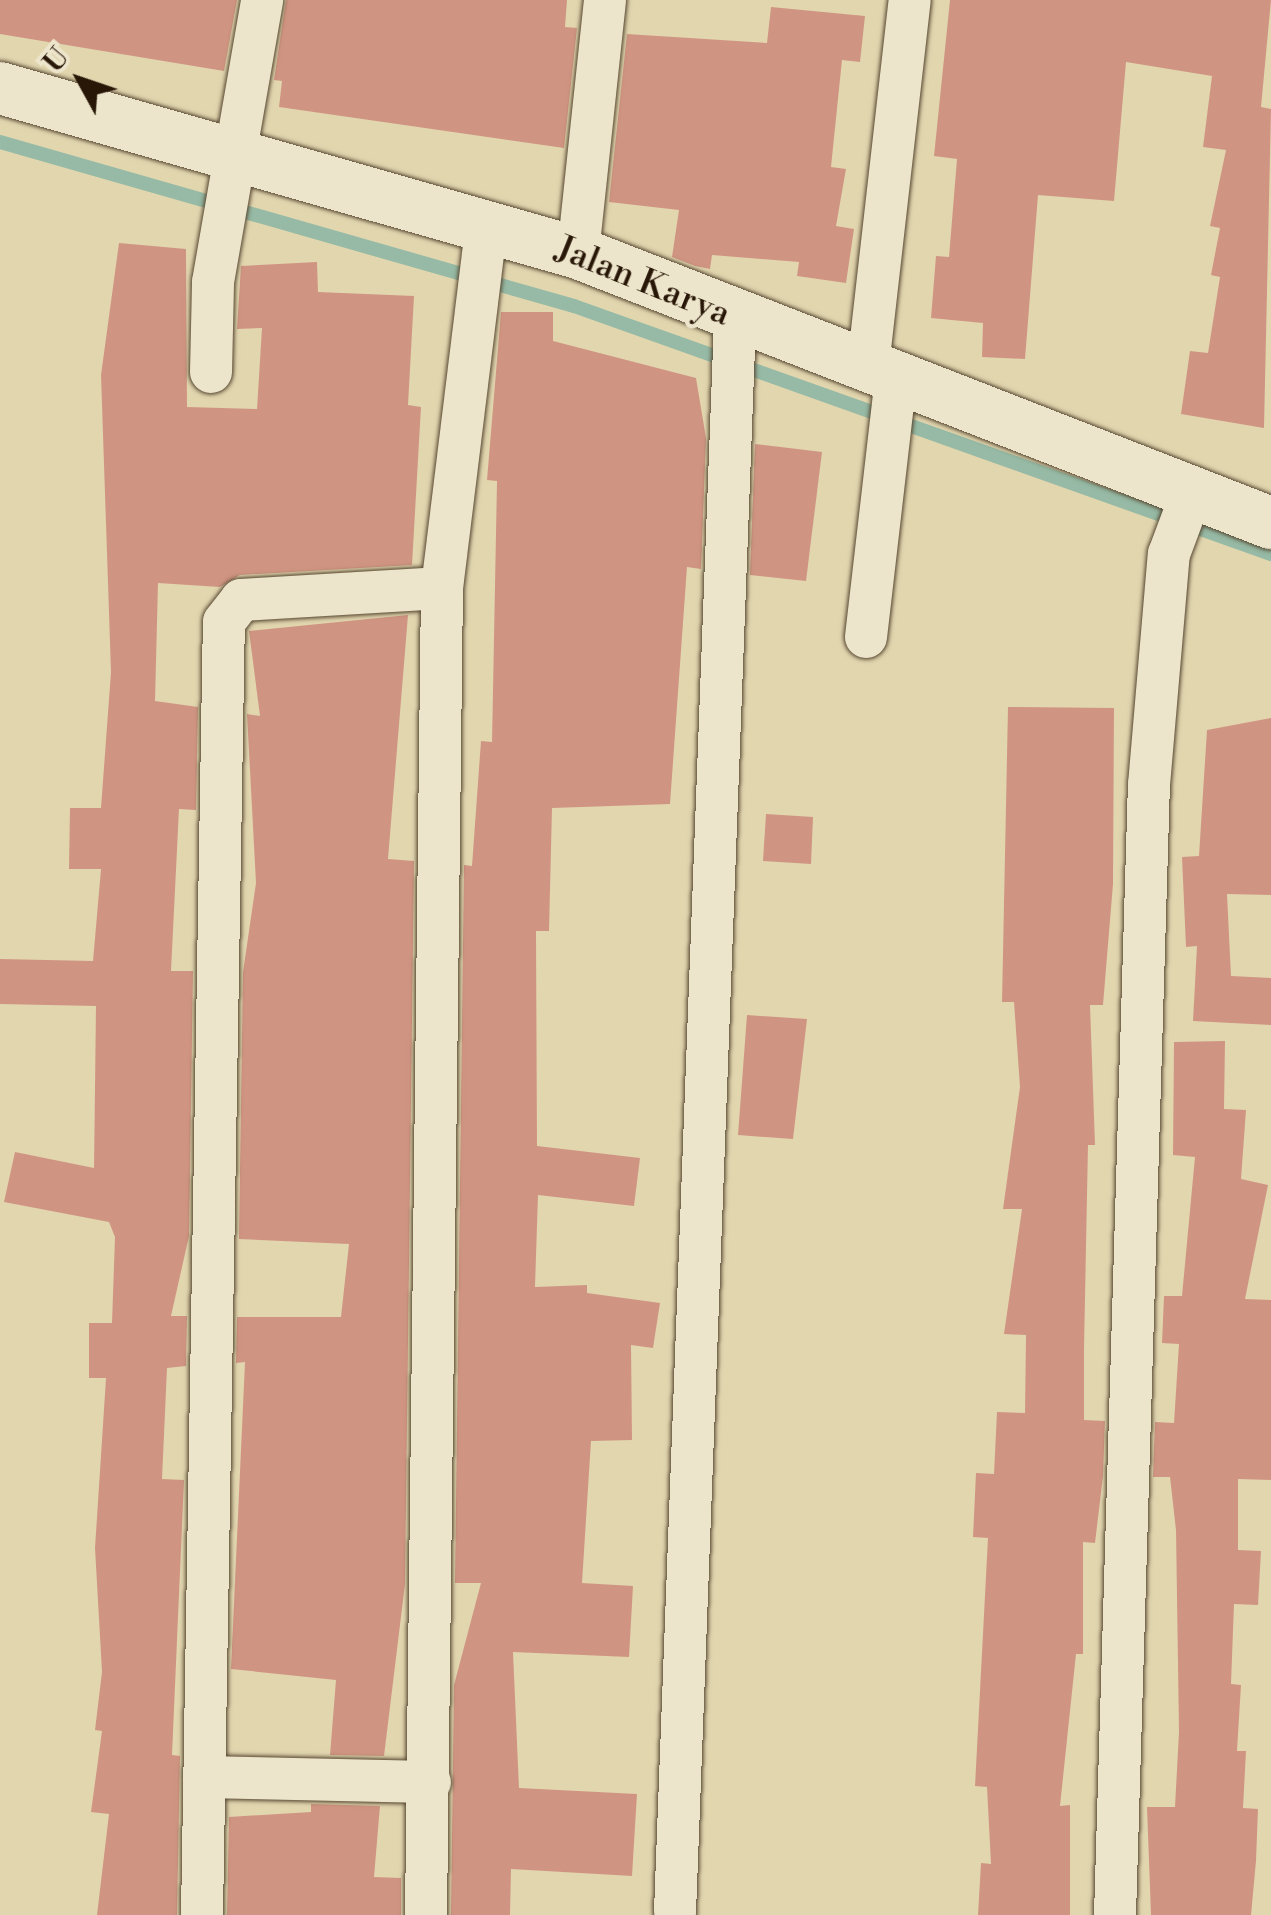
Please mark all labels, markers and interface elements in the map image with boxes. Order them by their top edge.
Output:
north arrow [30,30,130,130]
text: U [36,41,77,80]
street label: Jalan Karya [550,228,736,336]

